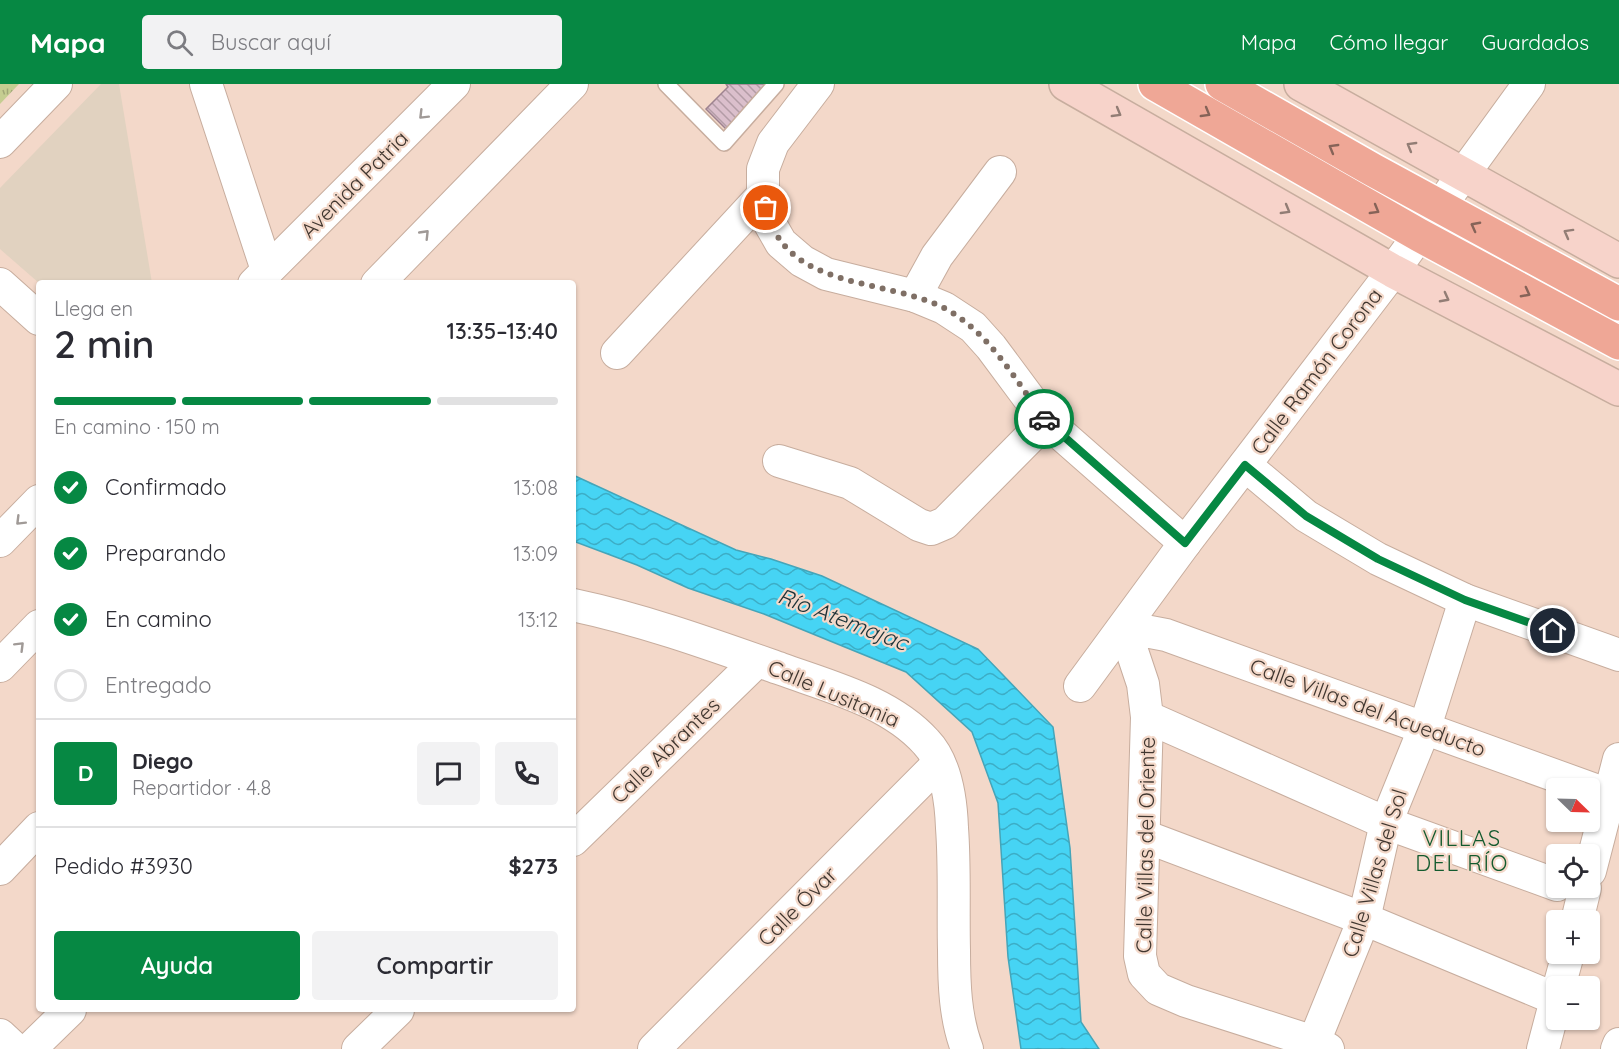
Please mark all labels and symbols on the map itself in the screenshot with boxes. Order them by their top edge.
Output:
one-way arrow [1111,106,1121,117]
one-way arrow [1200,106,1210,117]
one-way arrow [419,108,429,119]
street label: Avenida Patria [295,125,413,243]
one-way arrow [1407,142,1417,153]
one-way arrow [1329,143,1339,155]
pin [740,182,791,233]
one-way arrow [1280,203,1290,214]
one-way arrow [1369,203,1379,214]
one-way arrow [1471,222,1481,233]
one-way arrow [1563,229,1574,240]
one-way arrow [418,231,429,242]
street label: Calle Ramón Corona [1245,283,1387,459]
one-way arrow [1520,286,1530,297]
one-way arrow [1438,291,1449,302]
courier [1014,389,1074,449]
one-way arrow [16,513,27,524]
water label: Río Atemajac [774,581,914,657]
pin [1527,605,1578,656]
one-way arrow [12,643,23,654]
street label: Calle Villas del Acueducto [1247,652,1489,762]
street label: Calle Lusitania [764,654,904,732]
street label: Calle Abrantes [605,692,725,808]
street label: Calle Villas del Oriente [1130,736,1160,954]
north arrow [1546,778,1600,832]
street label: Calle Villas del Sol [1336,786,1412,960]
district label: VILLAS DEL RÍO [1415,824,1509,877]
street label: Calle Óvar [752,861,842,951]

